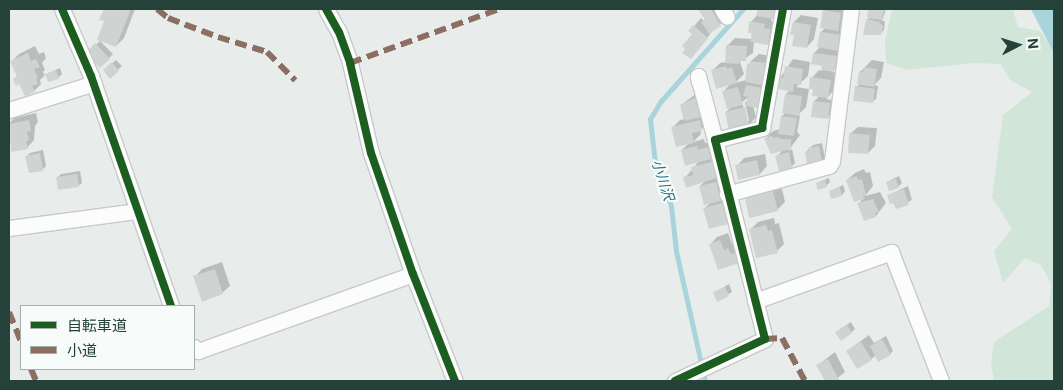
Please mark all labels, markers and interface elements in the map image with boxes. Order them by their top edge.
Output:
north arrow [993,20,1043,70]
text: N [1025,38,1042,50]
water label: 小川沢 [649,157,677,203]
legend [20,305,195,370]
text: 自転車道 [67,316,127,335]
text: 小道 [67,341,97,360]

